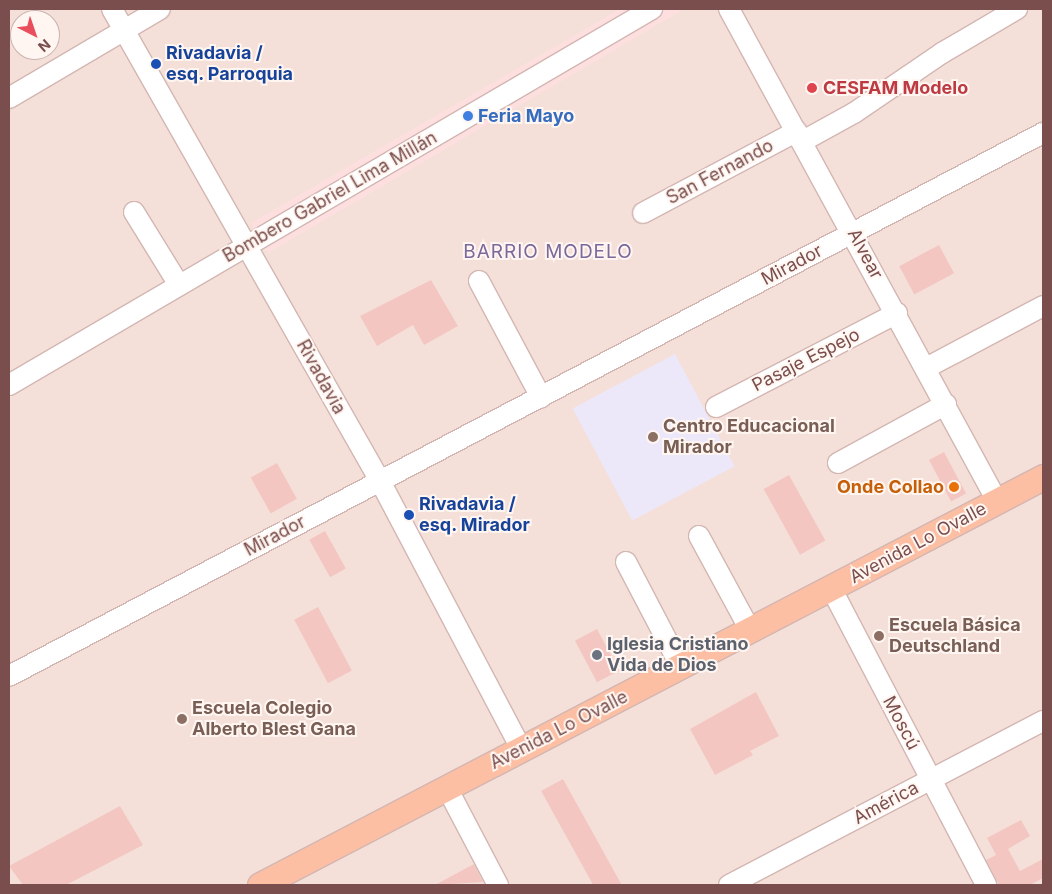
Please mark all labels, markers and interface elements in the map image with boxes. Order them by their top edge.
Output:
north arrow [10,10,60,60]
text: N [35,36,54,56]
place label: Rivadavia / esq. Parroquia [166,43,294,86]
marker: Rivadavia / esq. Parroquia [150,58,162,70]
place label: CESFAM Modelo [823,77,968,99]
marker: CESFAM Modelo [805,81,819,95]
place label: Feria Mayo [478,105,574,127]
marker: Feria Mayo [462,110,474,122]
street label: Bombero Gabriel Lima Millán [219,127,441,267]
street label: San Fernando [663,135,777,209]
street label: Alvear [843,225,887,283]
street label: Mirador [758,240,826,290]
district label: BARRIO MODELO [462,241,634,263]
street label: Pasaje Espejo [748,324,864,396]
street label: Rivadavia [292,336,350,418]
place label: Centro Educacional Mirador [663,416,835,458]
marker: Centro Educacional Mirador [647,431,659,443]
place label: Onde Collao [837,476,944,498]
marker: Onde Collao [948,481,960,493]
place label: Rivadavia / esq. Mirador [419,494,530,536]
street label: Avenida Lo Ovalle [846,498,990,588]
marker: Rivadavia / esq. Mirador [403,509,415,521]
street label: Mirador [241,511,309,561]
place label: Escuela Básica Deutschland [889,615,1021,658]
marker: Escuela Básica Deutschland [873,630,885,642]
place label: Iglesia Cristiano Vida de Dios [607,634,749,676]
marker: Iglesia Cristiano Vida de Dios [591,649,603,661]
street label: Avenida Lo Ovalle [486,686,632,774]
street label: Moscú [878,693,924,753]
place label: Escuela Colegio Alberto Blest Gana [192,698,356,741]
marker: Escuela Colegio Alberto Blest Gana [176,713,188,725]
street label: América [850,777,922,829]

